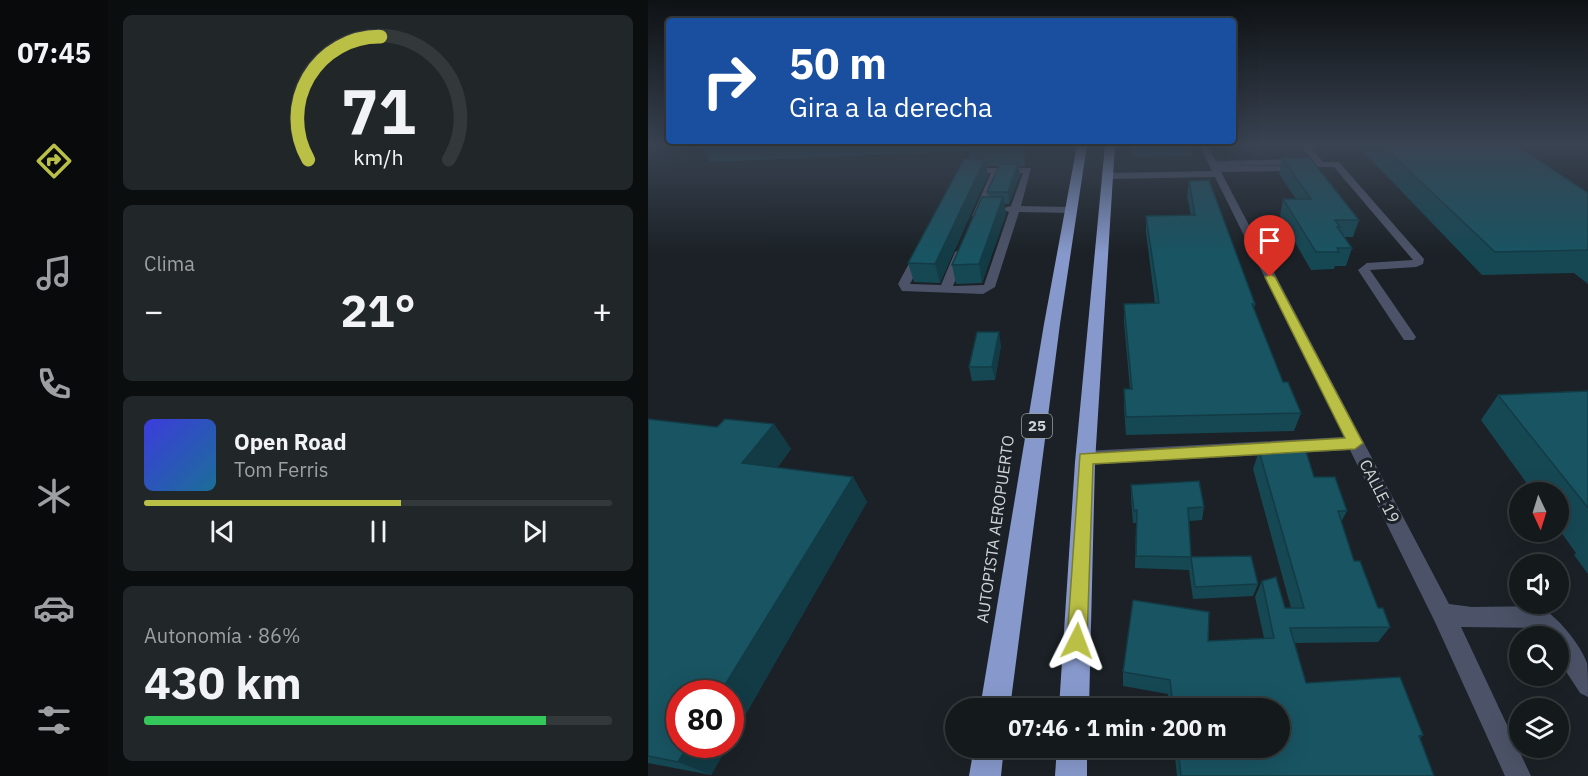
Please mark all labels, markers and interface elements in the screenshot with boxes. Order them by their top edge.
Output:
text: 07:45 [17,35,91,70]
text: 50 m [789,36,887,91]
icon: right [690,42,768,120]
text: 71 [341,70,415,151]
text: Gira a la derecha [789,89,992,124]
icon: directions [33,140,75,182]
text: km/h [353,143,403,171]
pin [1244,215,1295,277]
icon: arrive [1253,224,1286,257]
text: Clima [144,250,195,277]
icon: music [33,252,75,294]
text: 21° [340,281,416,339]
text: − [144,289,164,332]
text: + [592,289,612,332]
icon: phone [33,363,75,405]
road number: 25 [1022,414,1052,438]
text: Open Road [234,427,347,456]
street label: AUTOPISTA AEROPUERTO [972,434,1018,624]
text: Tom Ferris [234,456,329,483]
street label: CALLE 19 [1356,456,1404,526]
icon: climate [33,475,75,517]
north arrow [1509,482,1569,542]
map controls [1509,482,1569,758]
icon: previous [206,515,239,548]
icon: pause [362,515,395,548]
icon: next [518,515,551,548]
button: sound [1509,554,1569,614]
icon: car [33,587,75,629]
position arrow [1045,609,1109,673]
text: Autonomía · 86% [144,622,301,649]
button: search [1509,626,1569,686]
text: 430 km [144,653,302,711]
speed limit sign: 80 [666,680,744,758]
button: layers [1509,698,1569,758]
icon: filters [33,699,75,741]
text: 07:46 · 1 min · 200 m [1008,713,1227,742]

